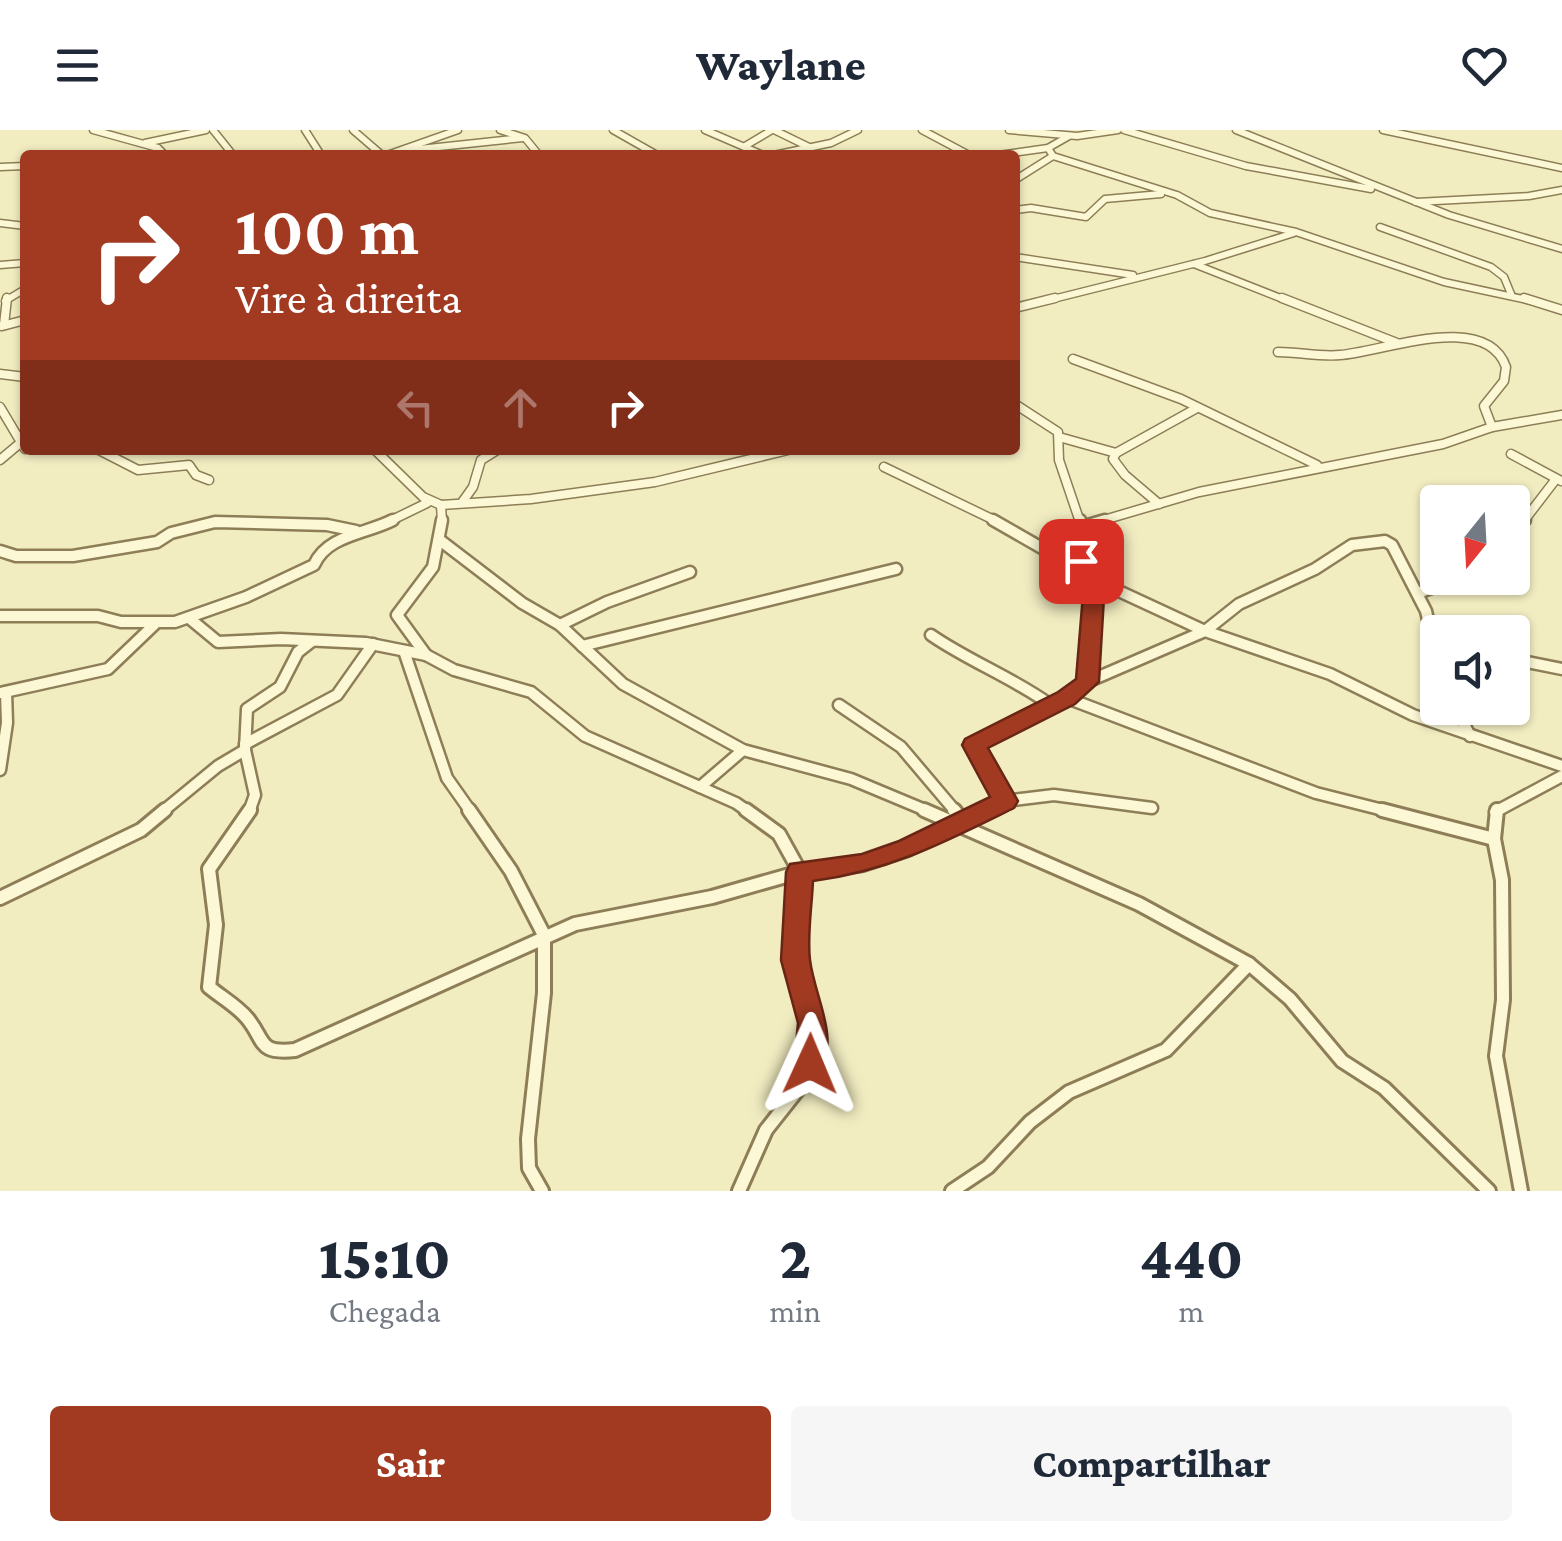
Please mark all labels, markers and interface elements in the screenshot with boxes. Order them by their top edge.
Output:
icon: menu [50,38,105,93]
icon: heart [1457,38,1512,93]
text: Waylane [696,40,866,90]
icon: right [70,190,200,320]
text: 100 m [235,191,419,269]
text: Vire à direita [235,273,462,323]
icon: left [388,380,443,435]
icon: ahead [493,380,548,435]
icon: right [598,380,653,435]
north arrow [1420,485,1530,595]
map controls [1420,485,1530,725]
pin [1039,519,1124,604]
icon: arrive [1054,534,1109,589]
button: sound [1420,615,1530,725]
position arrow [758,1012,862,1116]
text: 15:10 [319,1224,451,1291]
text: 2 [779,1224,811,1291]
text: 440 [1140,1224,1243,1291]
text: Chegada [329,1293,441,1329]
text: min [770,1293,821,1329]
text: m [1179,1293,1204,1329]
button: Sair [50,1406,771,1521]
button: Compartilhar [791,1406,1512,1521]

